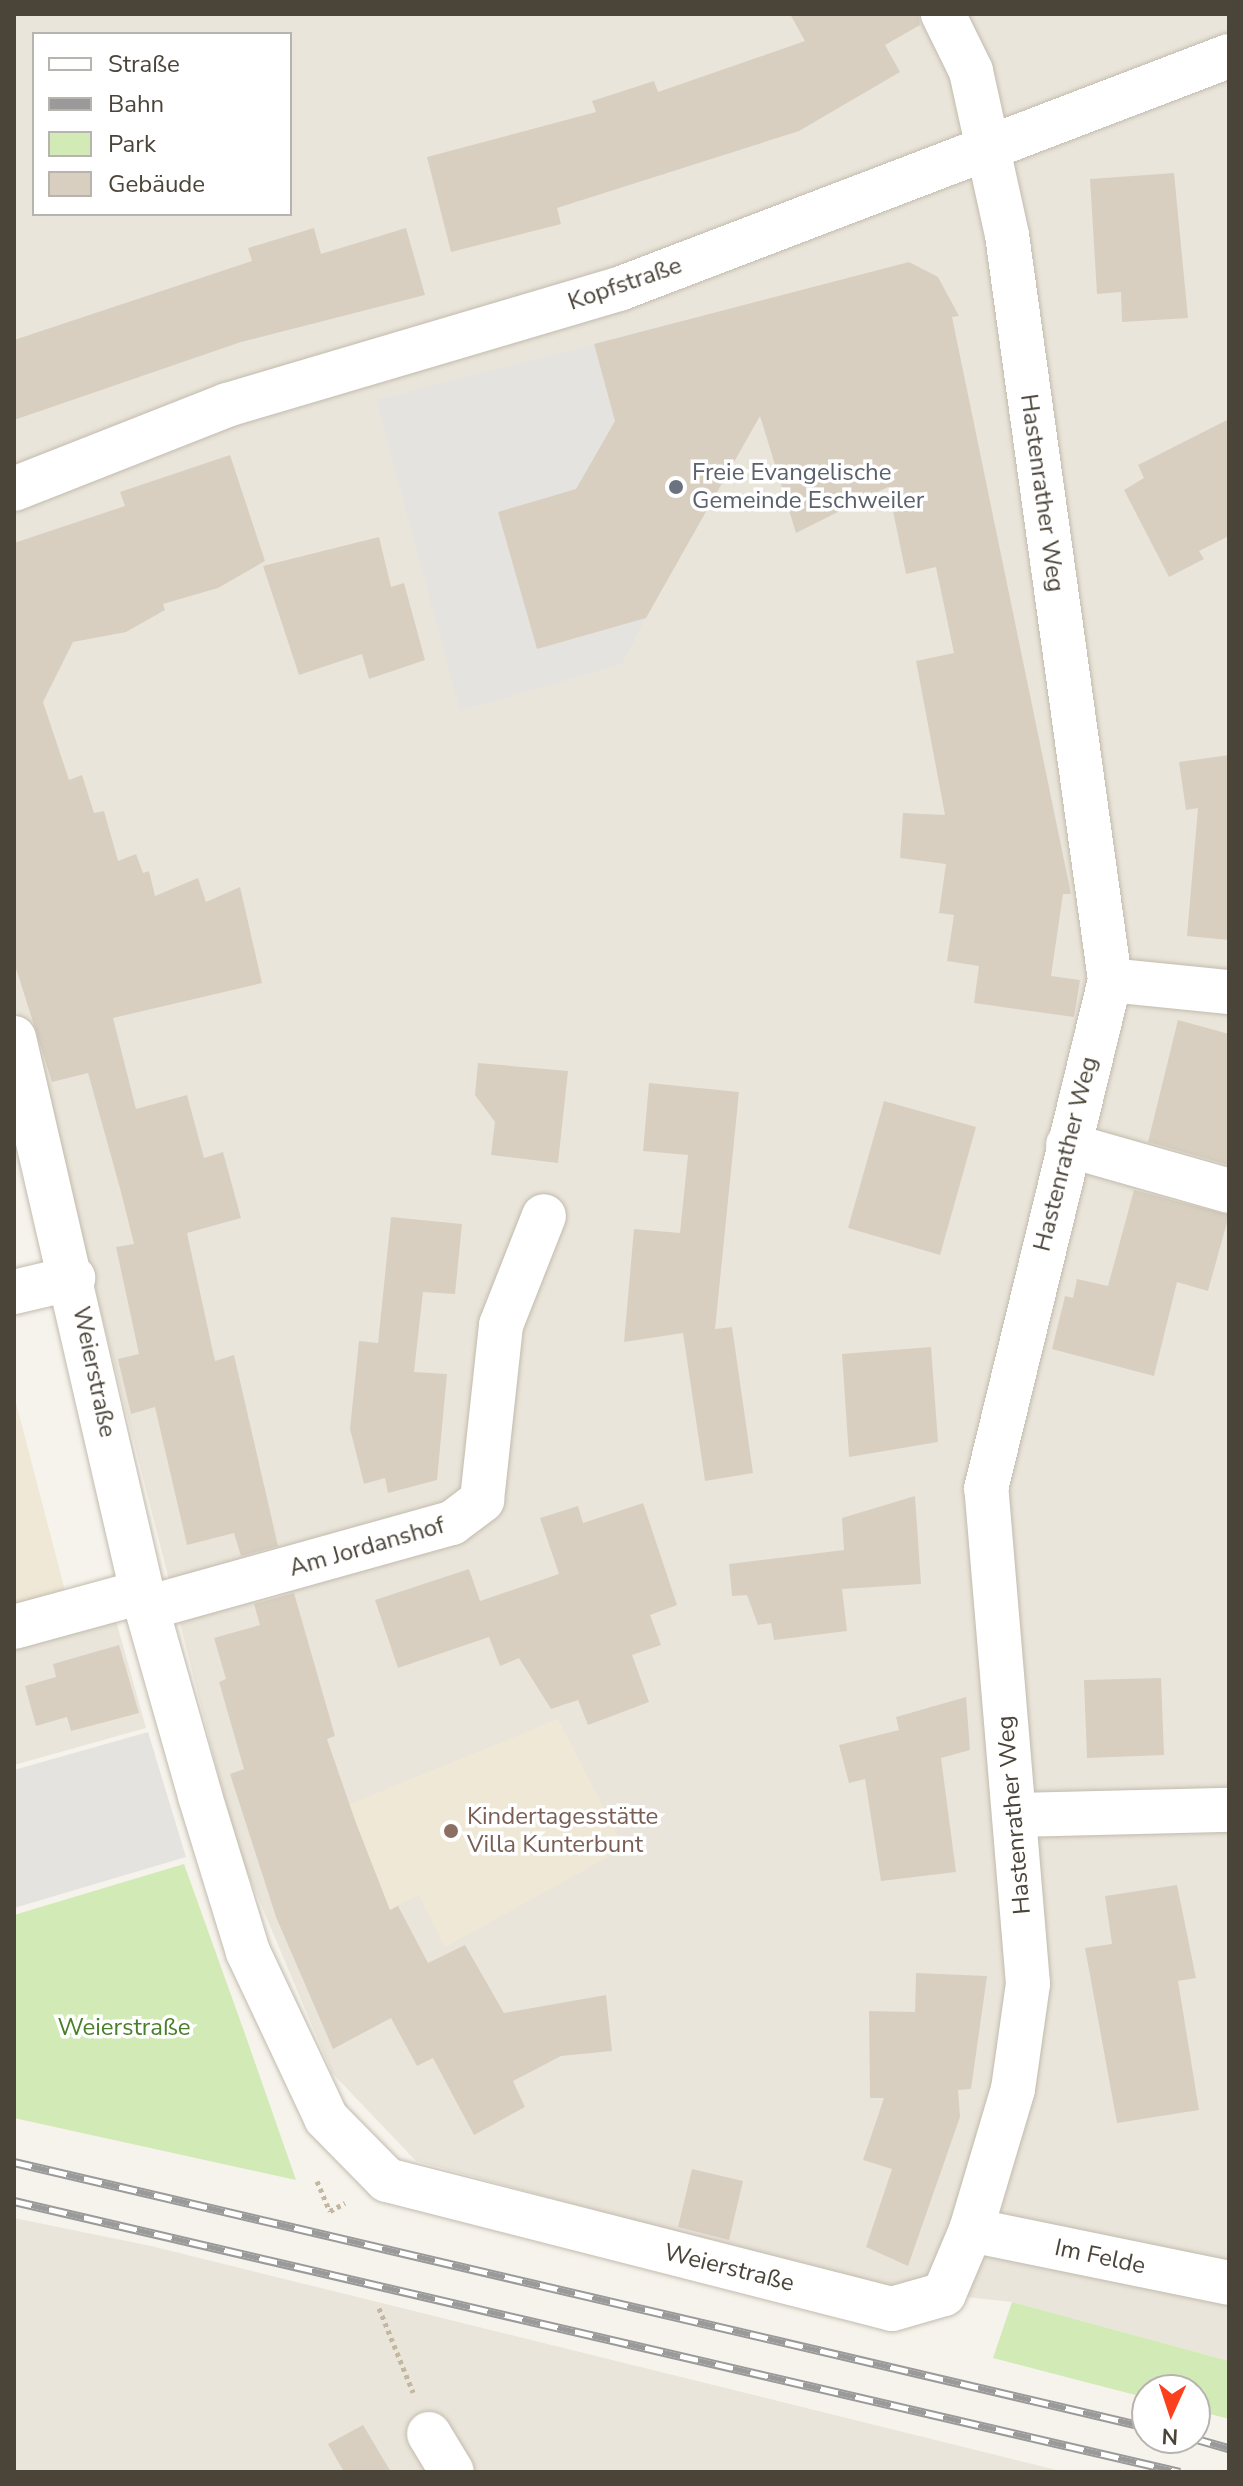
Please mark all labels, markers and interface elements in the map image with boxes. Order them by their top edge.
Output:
legend [32,32,292,216]
text: Straße [108,48,180,80]
text: Bahn [108,88,164,120]
text: Park [108,128,156,160]
text: Gebäude [108,168,205,200]
street label: Kopfstraße [564,251,686,317]
street label: Hastenrather Weg [1014,392,1070,594]
place label: Freie Evangelische Gemeinde Eschweiler [692,459,924,515]
marker: Freie Evangelische Gemeinde Eschweiler [667,478,685,496]
street label: Hastenrather Weg [1028,1054,1104,1254]
street label: Weierstraße [66,1304,122,1440]
street label: Am Jordanshof [286,1511,448,1583]
street label: Hastenrather Weg [991,1714,1037,1916]
place label: Kindertagesstätte Villa Kunterbunt [467,1803,658,1859]
marker: Kindertagesstätte Villa Kunterbunt [442,1822,460,1840]
park label: Weierstraße [57,2014,191,2042]
street label: Im Felde [1052,2233,1148,2281]
street label: Weierstraße [661,2238,797,2298]
north arrow [1131,2374,1211,2454]
text: N [1161,2421,1179,2451]

